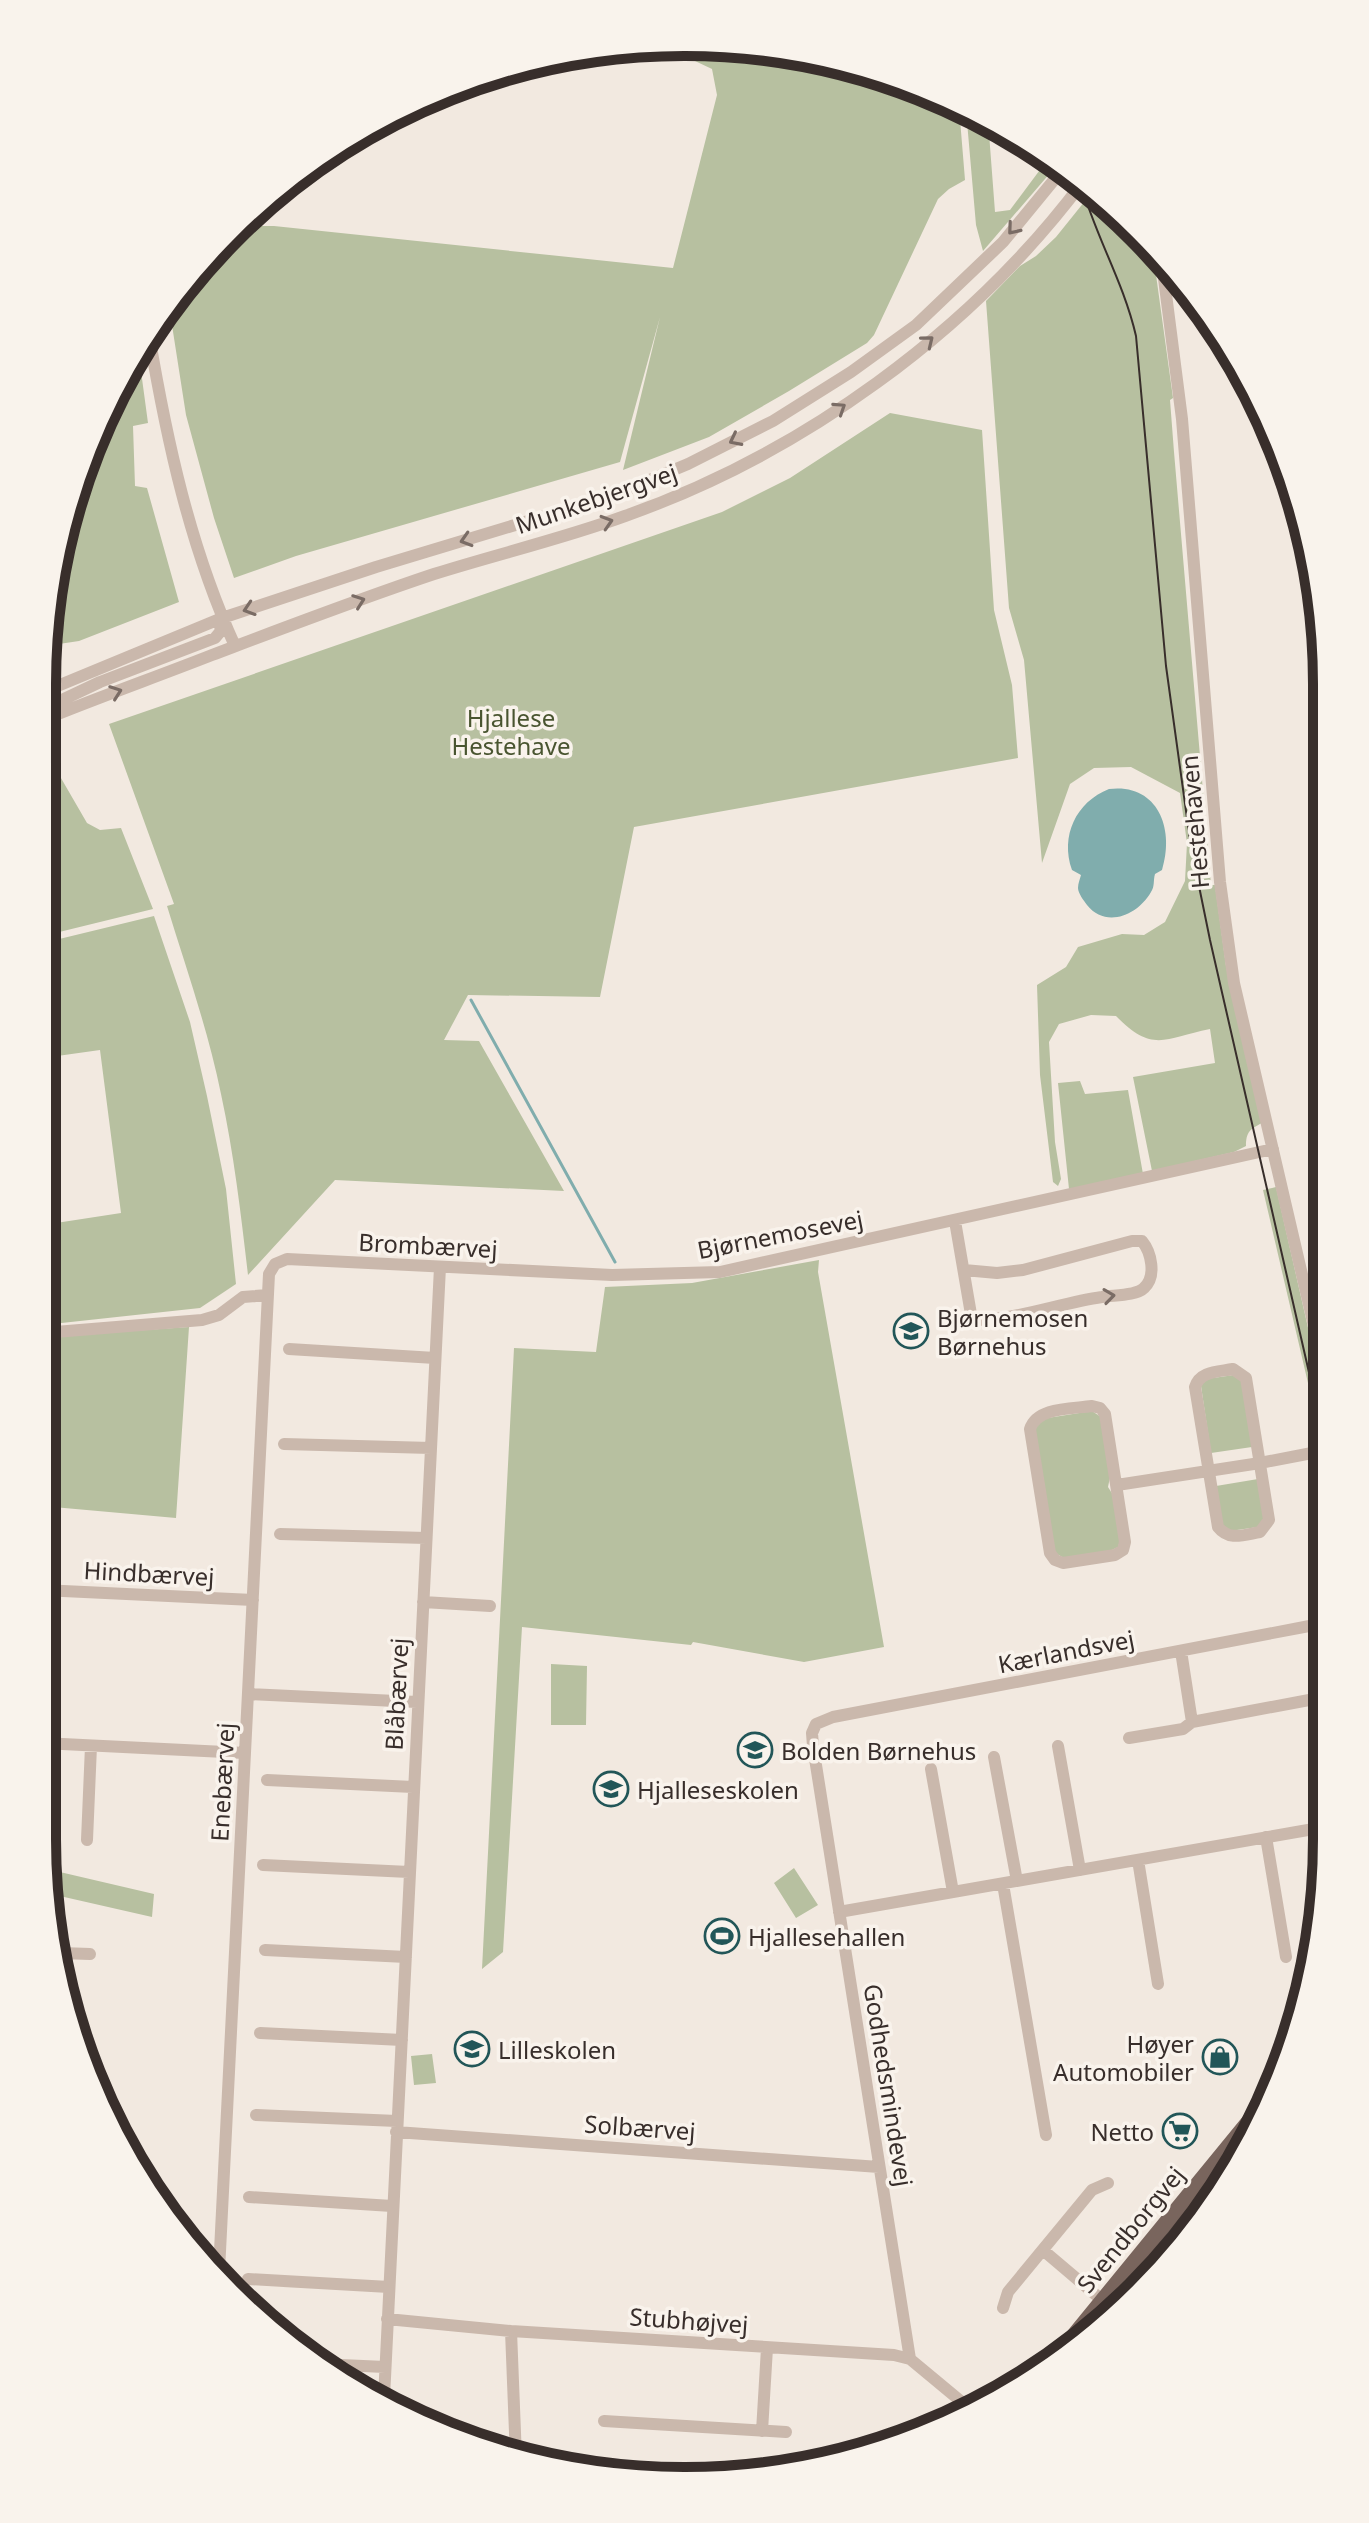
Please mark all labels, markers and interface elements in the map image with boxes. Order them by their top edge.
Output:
one-way arrow [1008,220,1023,234]
one-way arrow [919,337,934,351]
one-way arrow [831,403,845,418]
one-way arrow [729,431,744,446]
street label: Munkebjergvej [511,455,681,541]
one-way arrow [600,515,613,531]
one-way arrow [460,531,473,547]
one-way arrow [352,594,366,611]
one-way arrow [242,600,256,616]
one-way arrow [108,685,122,701]
park label: Hjallese Hestehave [451,701,571,762]
street label: Hestehaven [1172,754,1216,890]
street label: Bjørnemosevej [694,1202,866,1266]
street label: Brombærvej [358,1225,498,1265]
one-way arrow [1102,1288,1116,1305]
place label: Bjørnemosen Børnehus [937,1301,1088,1362]
school or university icon: Bjørnemosen Børnehus [892,1312,930,1350]
street label: Hindbærvej [83,1553,215,1593]
street label: Kærlandsvej [995,1622,1137,1680]
street label: Blåbærvej [377,1637,415,1751]
street label: Enebærvej [202,1722,242,1842]
school or university icon: Bolden Børnehus [736,1731,774,1769]
place label: Bolden Børnehus [781,1734,976,1767]
school or university icon: Hjalleseskolen [592,1770,630,1808]
place label: Hjalleseskolen [637,1773,799,1806]
sports icon: Hjallesehallen [703,1917,741,1955]
place label: Hjallesehallen [748,1920,905,1953]
street label: Godhedsmindevej [857,1981,921,2189]
place label: Høyer Automobiler [1053,2027,1194,2088]
school or university icon: Lilleskolen [453,2030,491,2068]
place label: Lilleskolen [498,2033,616,2066]
shop icon: Høyer Automobiler [1201,2038,1239,2076]
street label: Solbærvej [583,2107,697,2147]
supermarket icon: Netto [1161,2112,1199,2150]
place label: Netto [1090,2115,1154,2148]
street label: Svendborgvej [1069,2159,1191,2299]
street label: Stubhøjvej [629,2299,749,2341]

